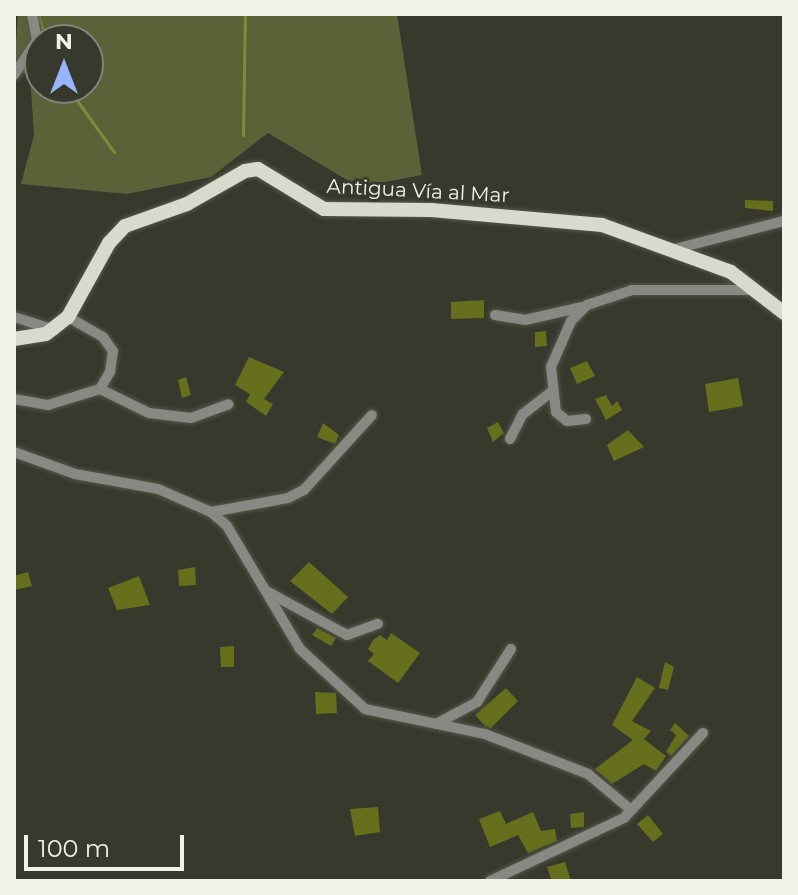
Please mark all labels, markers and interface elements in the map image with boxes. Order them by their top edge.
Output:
north arrow [24,24,104,104]
text: N [55,28,73,55]
street label: Antigua Vía al Mar [326,174,510,208]
scale bar [28,819,188,869]
text: 100 m [38,834,110,863]

